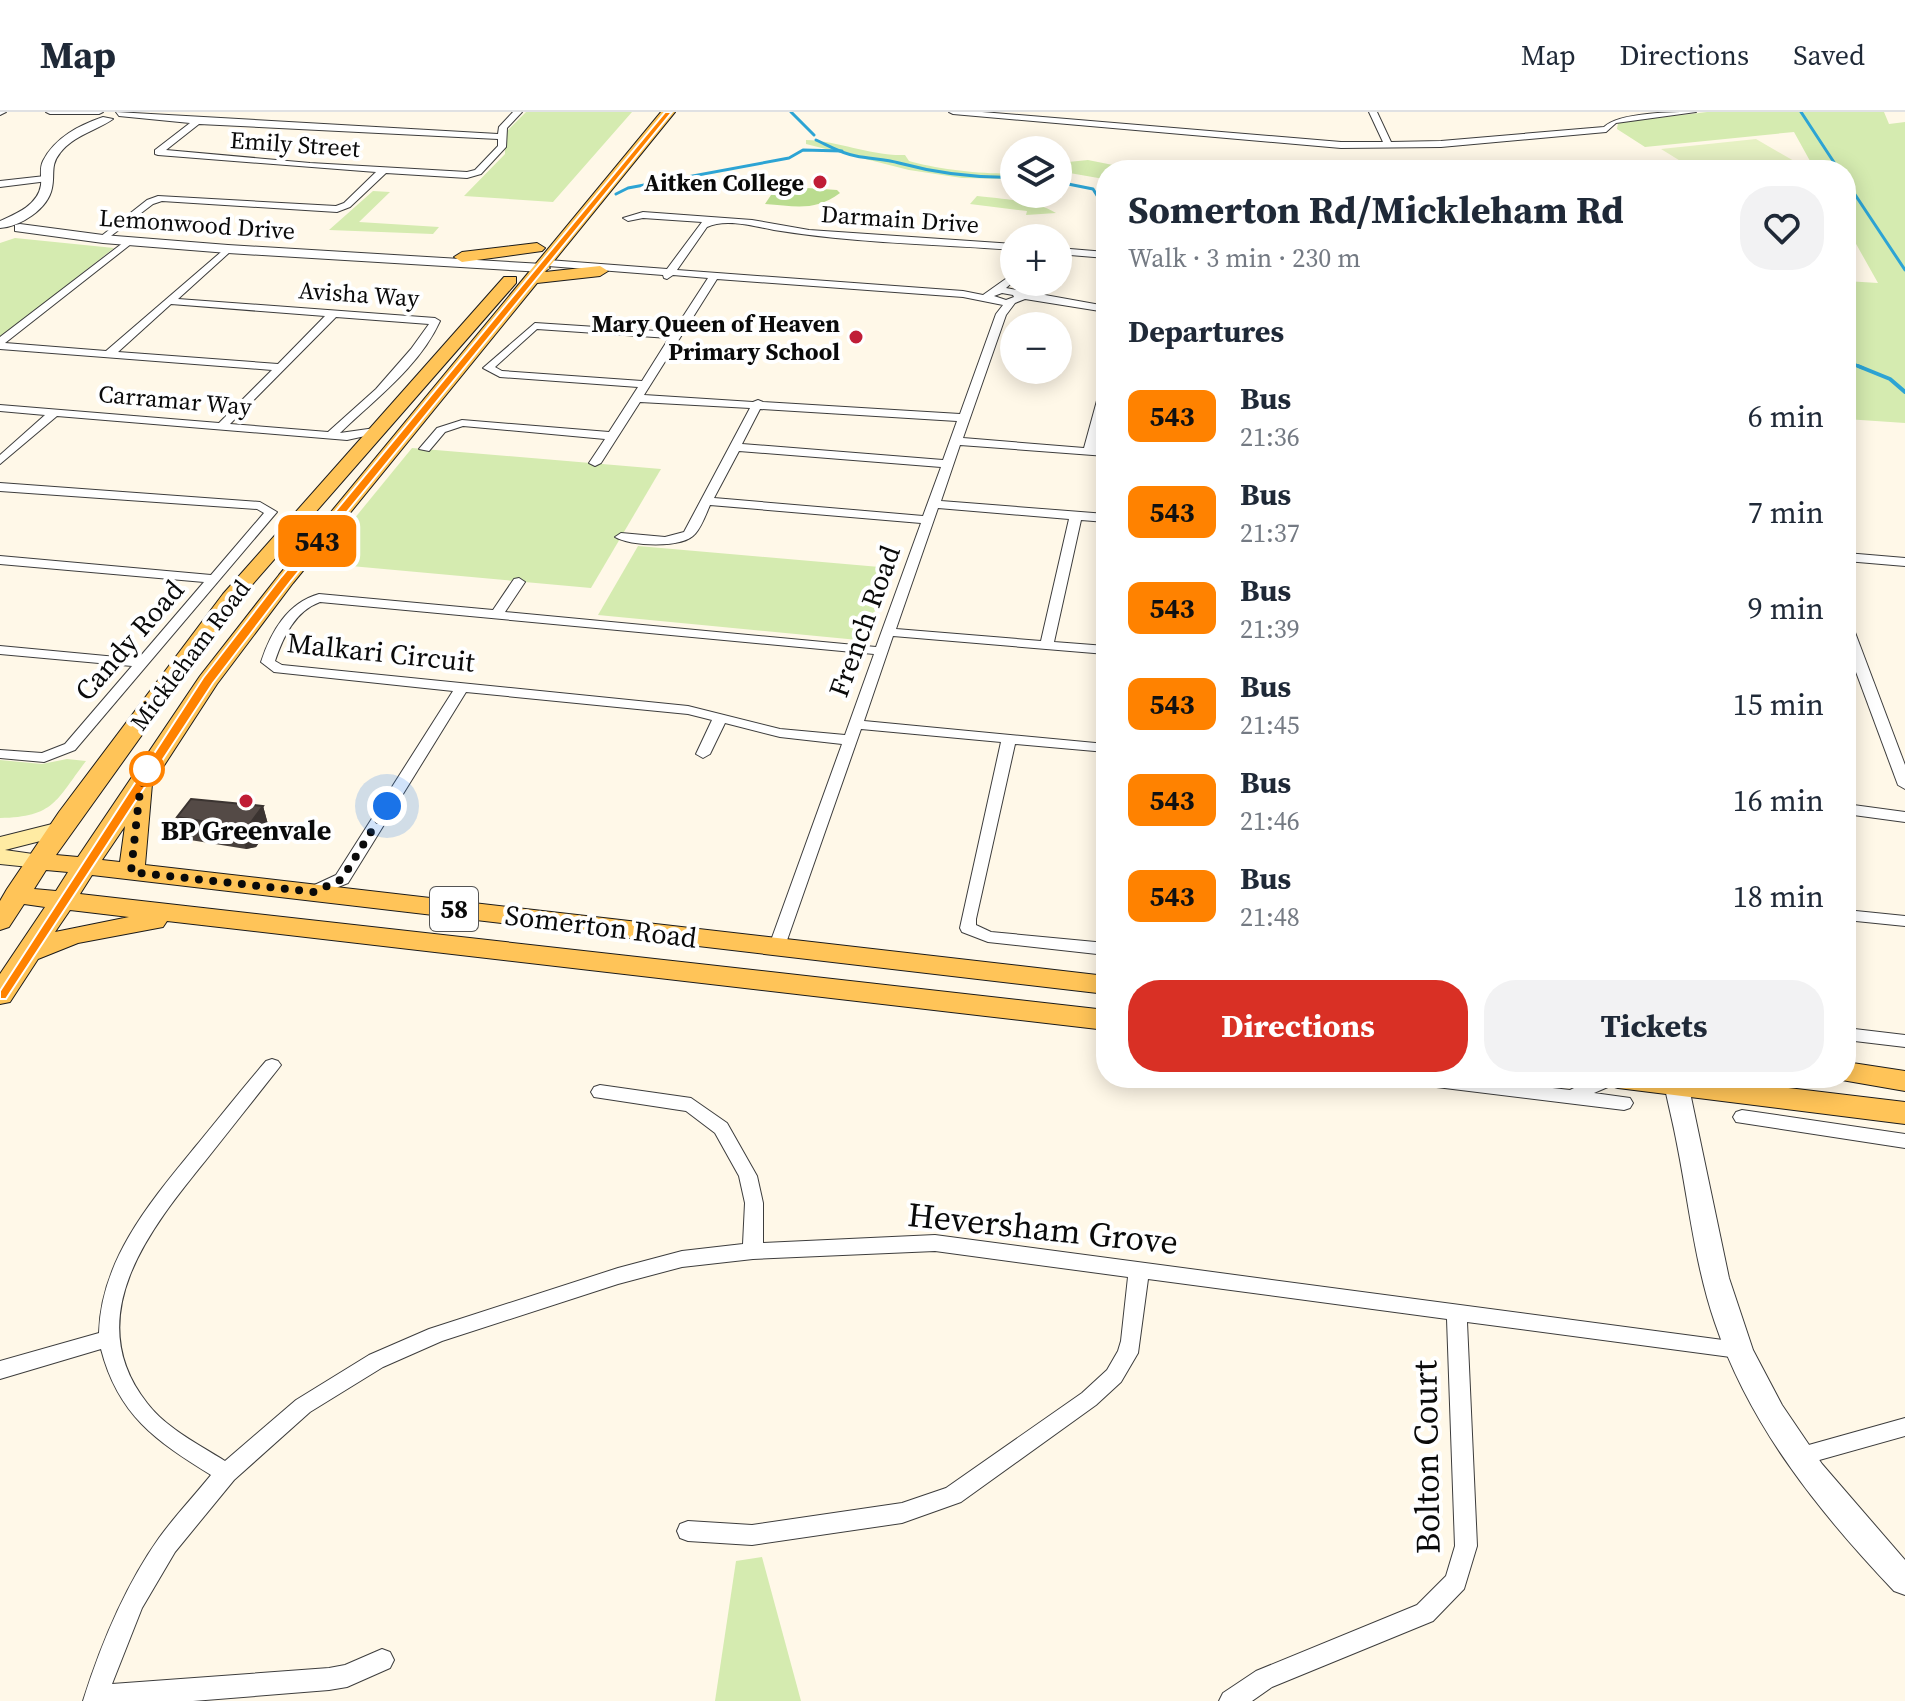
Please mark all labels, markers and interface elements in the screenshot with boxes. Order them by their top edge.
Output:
text: Map [40,29,116,81]
text: Map [1521,36,1576,74]
text: Directions [1620,36,1749,74]
text: Saved [1793,36,1865,74]
street label: Emily Street [229,123,361,165]
map controls [1000,136,1072,384]
button: layers [1000,136,1072,208]
place label: Aitken College [644,166,804,199]
marker: Aitken College [811,173,829,191]
text: Somerton Rd/Mickleham Rd [1128,184,1624,236]
button: heart [1740,186,1824,270]
street label: Darmain Drive [820,197,980,241]
street label: Lemonwood Drive [98,201,296,247]
button: + [1000,224,1072,296]
text: Walk · 3 min · 230 m [1128,240,1361,276]
street label: Avisha Way [297,273,421,315]
place label: Mary Queen of Heaven Primary School [591,307,840,368]
text: Departures [1128,311,1284,352]
button: − [1000,312,1072,384]
marker: Mary Queen of Heaven Primary School [847,328,865,346]
street label: Carramar Way [97,377,254,423]
text: Bus [1240,378,1291,419]
text: 6 min [1748,396,1824,437]
text: 543 [1149,397,1195,435]
text: 21:36 [1240,419,1300,455]
text: Bus [1240,474,1291,515]
text: 7 min [1748,492,1824,533]
text: 543 [1149,493,1195,531]
line badge: 543 [271,515,363,567]
text: 21:37 [1240,515,1300,551]
text: 543 [294,522,340,560]
street label: French Road [819,540,909,702]
text: Bus [1240,570,1291,611]
street label: Candy Road [66,571,192,709]
street label: Mickleham Road [122,573,258,737]
text: 9 min [1748,588,1824,629]
text: 543 [1149,589,1195,627]
text: 21:39 [1240,611,1300,647]
street label: Malkari Circuit [285,623,478,681]
text: Bus [1240,666,1291,707]
text: 15 min [1733,684,1824,725]
text: 543 [1149,685,1195,723]
text: 21:45 [1240,707,1300,743]
unlabelled marker [130,752,164,786]
text: Bus [1240,762,1291,803]
text: 16 min [1733,780,1824,821]
text: 543 [1149,781,1195,819]
your location [367,786,407,826]
marker: BP Greenvale [237,792,255,810]
text: 21:46 [1240,803,1300,839]
place label: BP Greenvale [161,811,331,849]
text: Bus [1240,858,1291,899]
text: 18 min [1733,876,1824,917]
text: 543 [1149,877,1195,915]
road number: 58 [430,887,478,931]
street label: Somerton Road [503,895,699,957]
text: 21:48 [1240,899,1300,935]
button: Directions [1128,980,1468,1072]
button: Tickets [1484,980,1824,1072]
street label: Heversham Grove [906,1191,1180,1265]
street label: Bolton Court [1401,1360,1451,1554]

